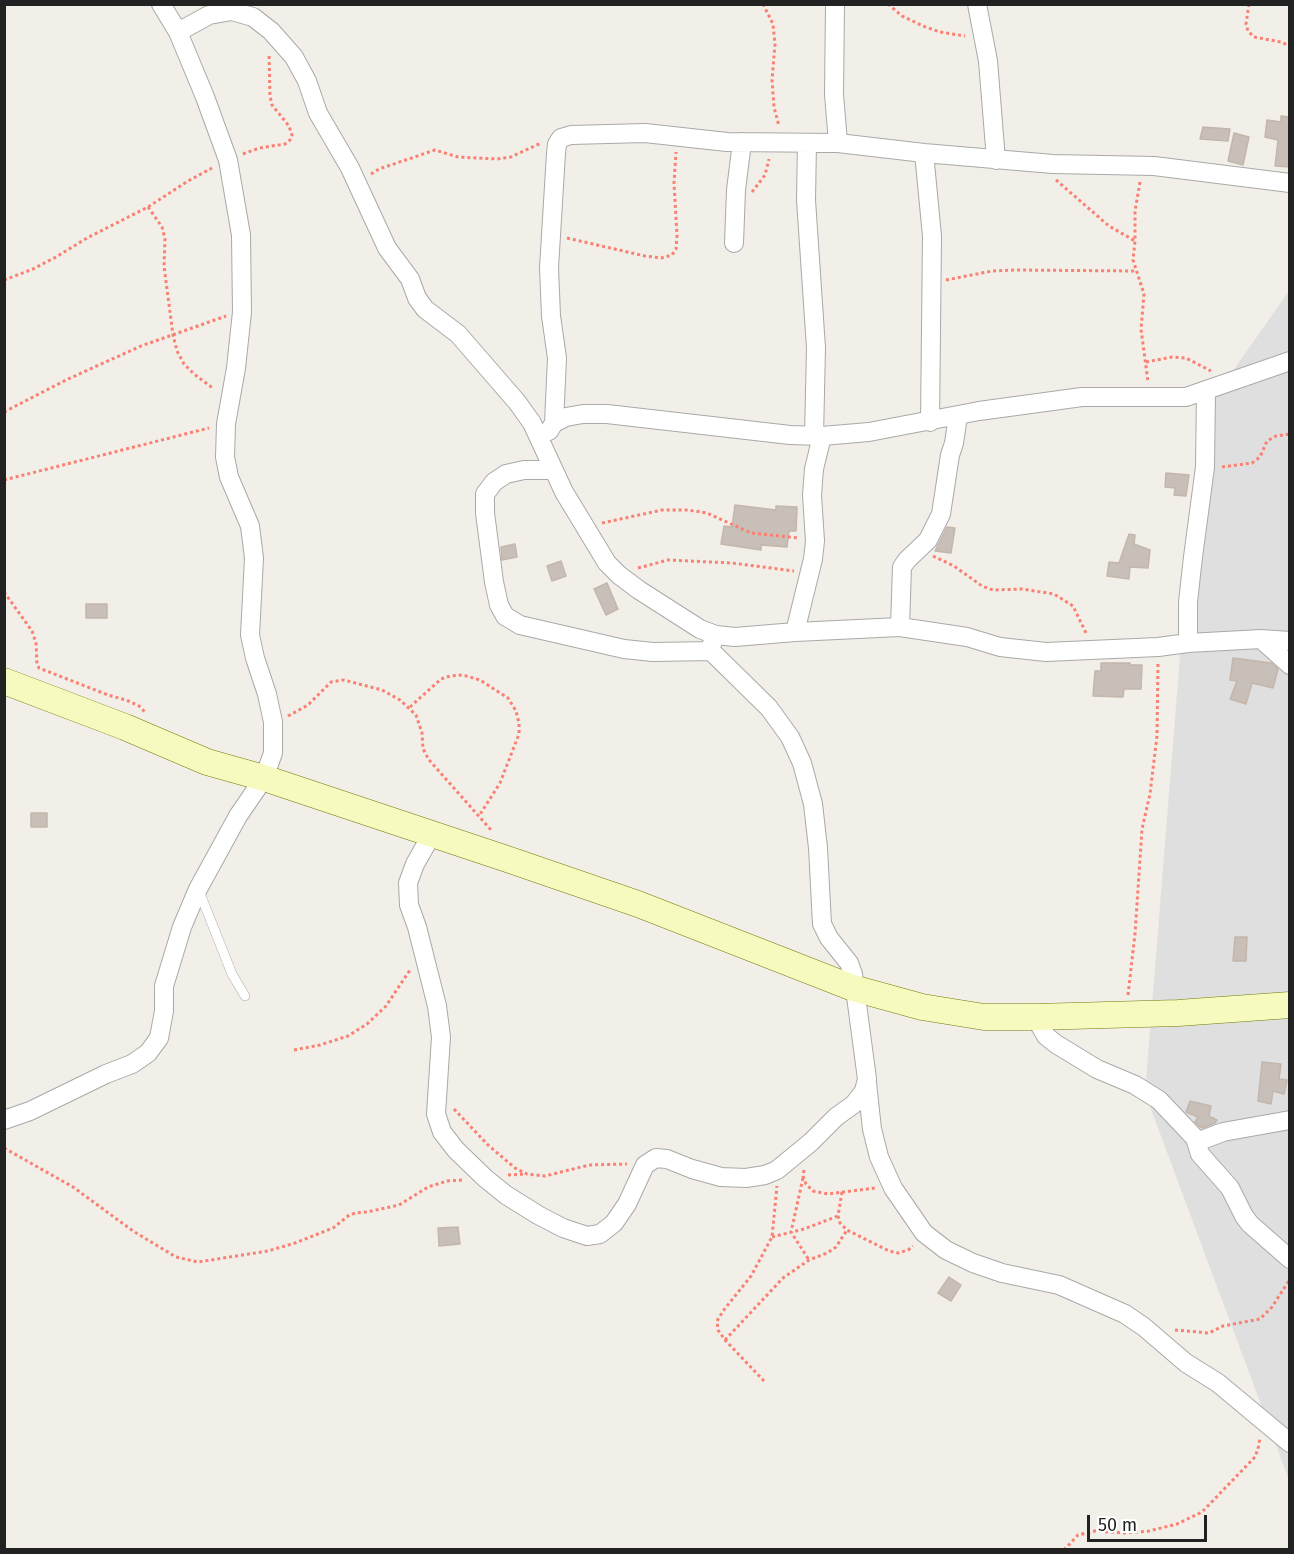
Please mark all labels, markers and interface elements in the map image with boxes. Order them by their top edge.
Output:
scale bar [1090,1503,1210,1541]
text: 50 m [1098,1514,1137,1536]

